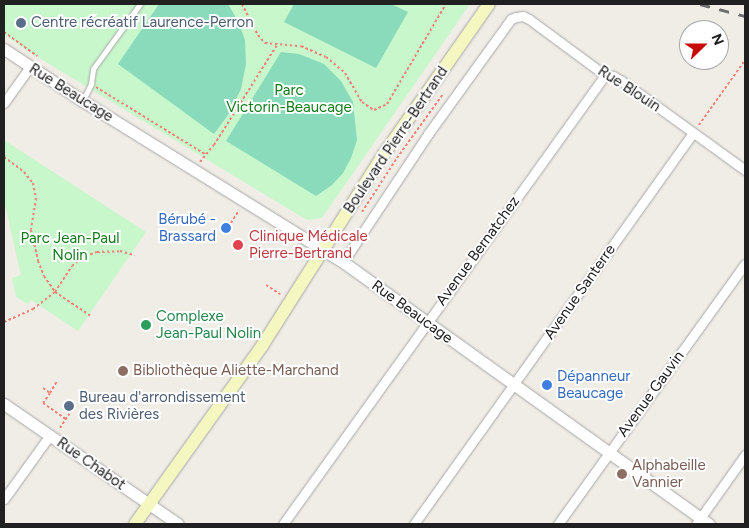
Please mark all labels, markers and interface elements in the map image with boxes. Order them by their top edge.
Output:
place label: Centre récréatif Laurence-Perron [31,14,254,32]
marker: Centre récréatif Laurence-Perron [15,17,27,29]
north arrow [679,20,729,70]
text: N [708,31,727,48]
street label: Rue Beaucage [26,60,116,126]
street label: Rue Blouin [594,62,664,116]
street label: Boulevard Pierre-Bertrand [340,63,452,217]
park label: Parc Victorin-Beaucage [226,81,352,116]
street label: Avenue Bernatchez [432,193,524,309]
place label: Bérubé - Brassard [158,210,216,245]
marker: Bérubé - Brassard [220,222,232,234]
place label: Clinique Médicale Pierre-Bertrand [249,227,368,262]
park label: Parc Jean-Paul Nolin [20,229,120,264]
marker: Clinique Médicale Pierre-Bertrand [231,238,245,252]
street label: Avenue Santerre [541,241,619,343]
street label: Rue Beaucage [368,277,456,347]
place label: Complexe Jean-Paul Nolin [156,307,261,342]
marker: Complexe Jean-Paul Nolin [140,319,152,331]
street label: Avenue Gauvin [614,348,688,440]
place label: Bibliothèque Aliette-Marchand [133,362,339,380]
marker: Bibliothèque Aliette-Marchand [117,365,129,377]
place label: Dépanneur Beaucage [557,367,630,402]
marker: Dépanneur Beaucage [541,379,553,391]
place label: Bureau d'arrondissement des Rivières [79,388,246,423]
marker: Bureau d'arrondissement des Rivières [63,400,75,412]
street label: Rue Chabot [53,434,129,494]
place label: Alphabeille Vannier [632,456,706,491]
marker: Alphabeille Vannier [616,468,628,480]

